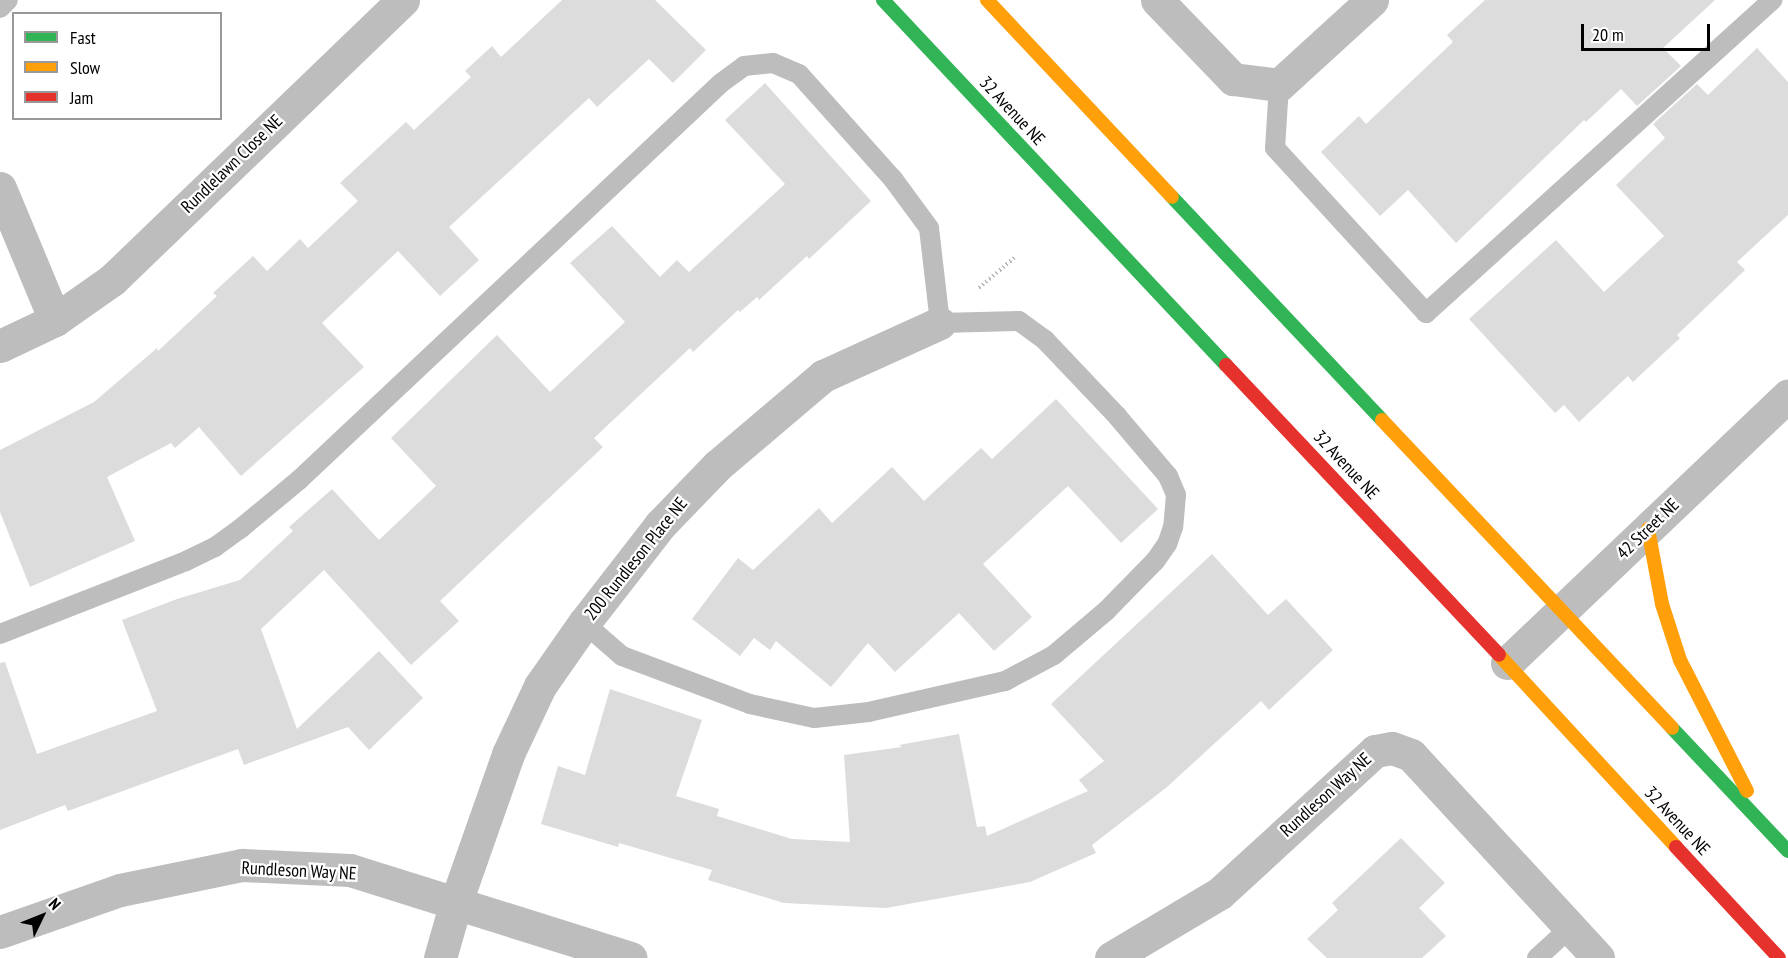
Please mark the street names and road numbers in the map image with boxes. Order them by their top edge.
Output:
street label: 32 Avenue NE [975,72,1049,150]
street label: Rundlelawn Close NE [177,110,287,218]
street label: 32 Avenue NE [1309,426,1383,504]
street label: 200 Rundleson Place NE [580,493,692,625]
street label: 42 Street NE [1612,494,1684,564]
street label: Rundleson Way NE [1276,748,1376,842]
street label: 32 Avenue NE [1640,782,1714,860]
street label: Rundleson Way NE [241,857,357,885]

